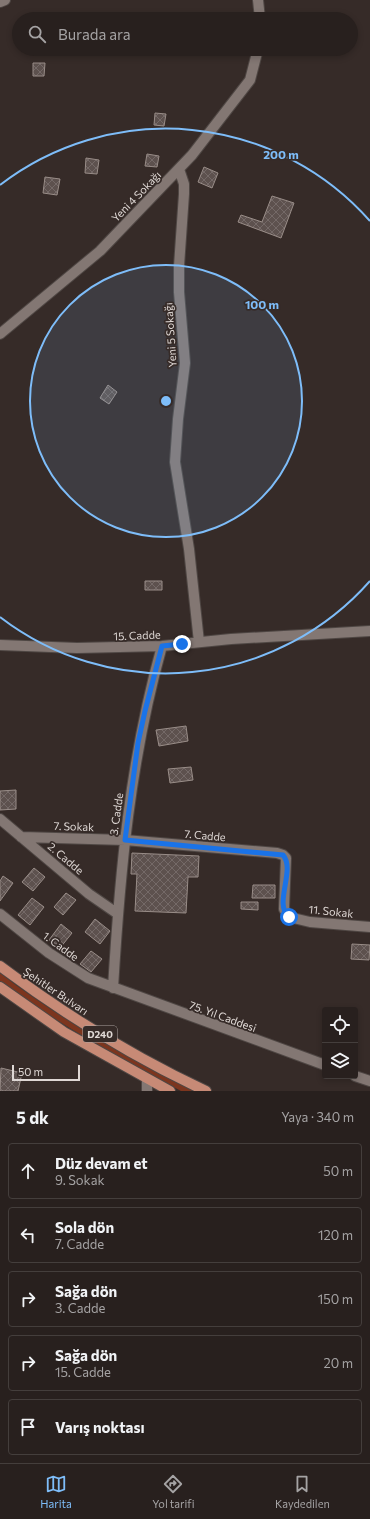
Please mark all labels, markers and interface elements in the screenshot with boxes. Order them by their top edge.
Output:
search box [12,12,358,56]
icon: search [26,23,48,45]
text: Burada ara [58,25,131,43]
text: 200 m [263,147,299,161]
street label: Yeni 4 Sokağı [109,168,163,224]
text: 100 m [245,297,279,311]
street label: Yeni 5 Sokağı [161,302,179,368]
centre of rings [159,394,173,408]
street label: 15. Cadde [113,628,161,642]
route end [173,635,191,653]
street label: 3. Cadde [107,792,125,836]
street label: 7. Sokak [54,819,94,833]
street label: 7. Cadde [184,827,226,843]
street label: 2. Cadde [46,839,87,877]
street label: 11. Sokak [308,902,354,920]
route start [280,908,298,926]
street label: 1. Cadde [41,929,82,963]
street label: Şehitler Bulvarı [21,964,91,1018]
street label: 75. Yıl Caddesi [188,998,258,1034]
map controls [322,1007,358,1079]
button: locate [322,1007,358,1043]
road number: D240 [83,1026,117,1042]
button: layers [322,1043,358,1079]
scale bar [12,1063,80,1082]
text: 50 m [18,1065,43,1078]
text: 5 dk [16,1107,49,1128]
text: Yaya · 340 m [281,1109,354,1125]
text: Düz devam et [55,1154,148,1172]
icon: ahead [17,1160,39,1182]
text: 50 m [323,1163,353,1179]
text: 9. Sokak [55,1172,105,1188]
text: Sola dön [55,1218,114,1236]
icon: left [17,1224,39,1246]
text: 120 m [318,1227,353,1243]
text: 7. Cadde [55,1236,104,1252]
text: Sağa dön [55,1282,117,1300]
icon: right [17,1288,39,1310]
text: 150 m [318,1291,353,1307]
text: 3. Cadde [55,1300,105,1316]
text: Sağa dön [55,1346,117,1364]
icon: right [17,1352,39,1374]
text: 20 m [324,1355,353,1371]
text: 15. Cadde [55,1364,111,1380]
icon: arrive [17,1416,39,1438]
text: Varış noktası [55,1418,145,1436]
tab: Harita [40,1473,72,1510]
tab: Yol tarifi [152,1473,194,1510]
tab: Kaydedilen [275,1473,330,1510]

